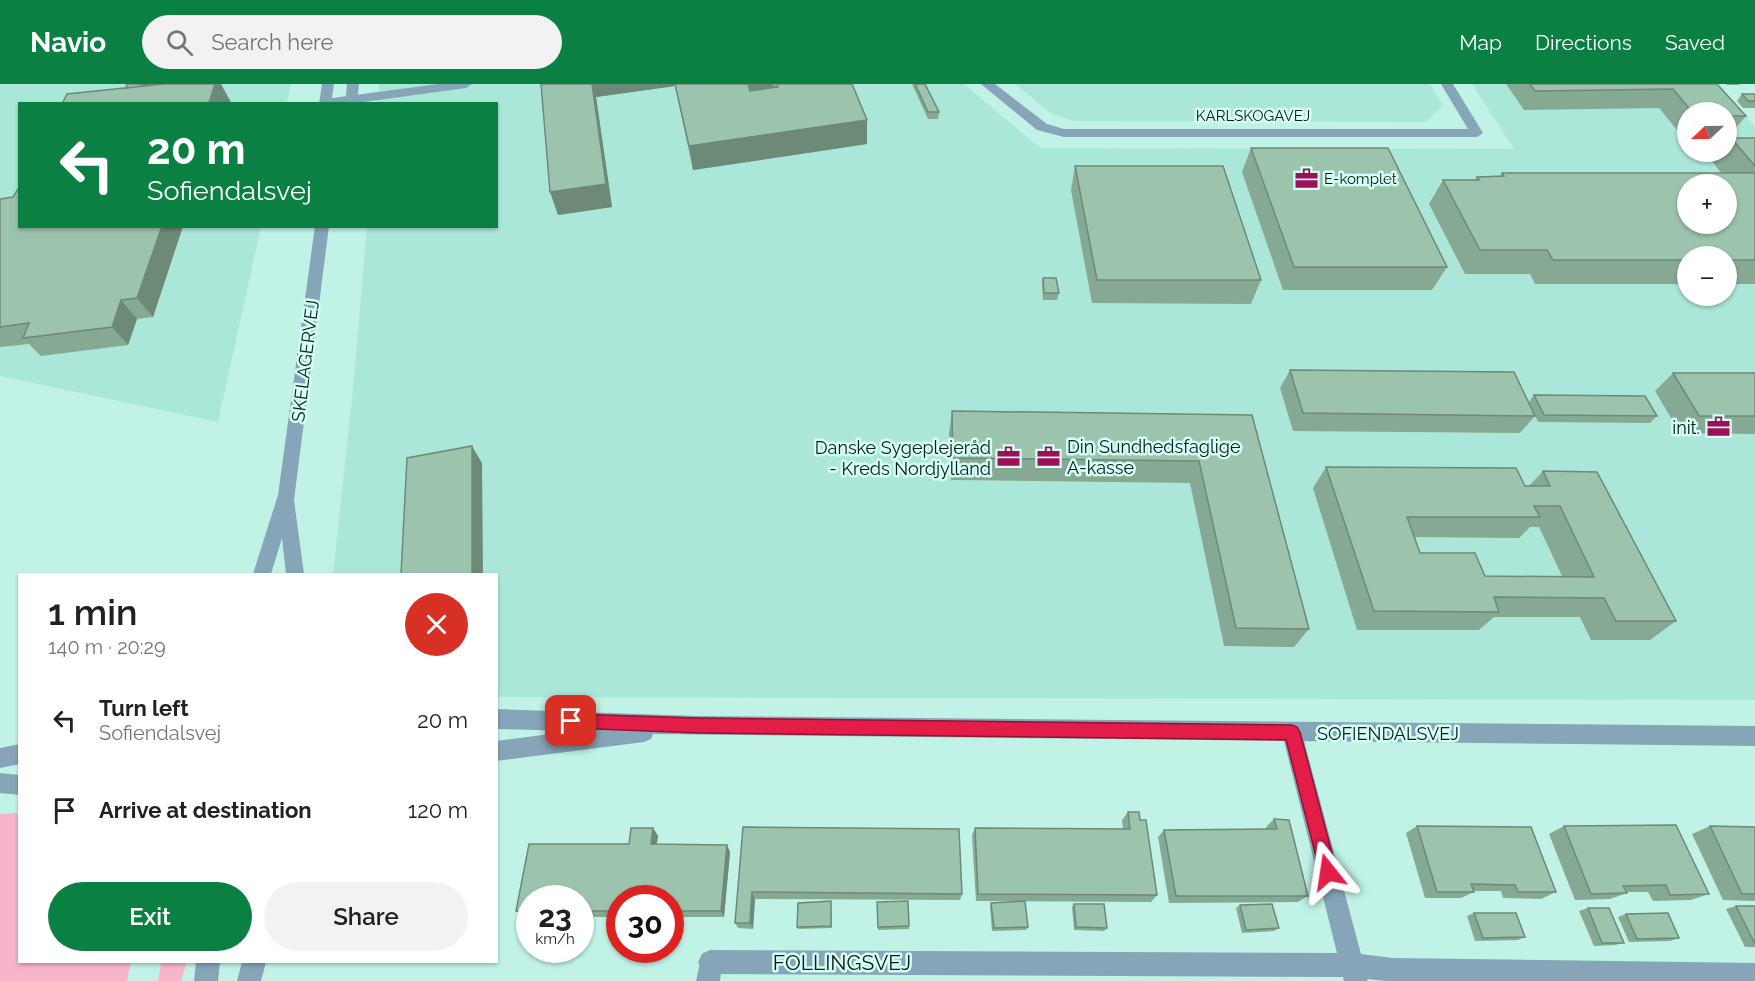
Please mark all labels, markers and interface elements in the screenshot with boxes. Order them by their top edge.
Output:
search box [142,15,562,69]
text: Navio [30,26,106,59]
icon: search [163,26,196,59]
text: Search here [211,29,333,55]
text: Map [1459,30,1502,55]
text: Directions [1535,30,1632,55]
text: Saved [1665,30,1725,55]
north arrow [1677,102,1737,162]
map controls [1677,102,1737,306]
street label: KARLSKOGAVEJ [1196,107,1310,125]
text: 20 m [147,125,246,174]
icon: left [48,126,126,204]
office icon: E-komplet [1293,166,1319,192]
place label: E-komplet [1324,170,1397,188]
button: + [1677,174,1737,234]
text: Sofiendalsvej [147,175,312,206]
button: − [1677,246,1737,306]
street label: SKELAGERVEJ [287,299,323,423]
office icon: init. [1705,414,1731,440]
place label: init. [1672,417,1700,438]
place label: Din Sundhedsfaglige A-kasse [1067,436,1241,478]
place label: Danske Sygeplejeråd - Kreds Nordjylland [815,437,991,479]
office icon: Din Sundhedsfaglige A-kasse [1036,443,1062,469]
office icon: Danske Sygeplejeråd - Kreds Nordjylland [996,444,1022,470]
text: 1 min [48,591,137,633]
button: close [405,593,468,656]
text: 140 m · 20:29 [48,635,166,659]
text: Turn left [99,695,189,721]
pin [545,695,596,746]
icon: left [48,704,81,737]
icon: arrive [554,704,587,737]
text: 20 m [417,707,468,733]
text: Sofiendalsvej [99,721,221,745]
street label: SOFIENDALSVEJ [1317,723,1459,744]
icon: arrive [48,794,81,827]
text: Arrive at destination [99,797,312,823]
text: 120 m [408,797,468,823]
position arrow [1296,840,1360,904]
button: Exit [48,882,252,951]
button: Share [264,882,468,951]
speed limit sign: 30 [606,885,684,963]
text: 23 [538,899,572,934]
text: km/h [535,930,575,948]
street label: FOLLINGSVEJ [773,950,911,975]

